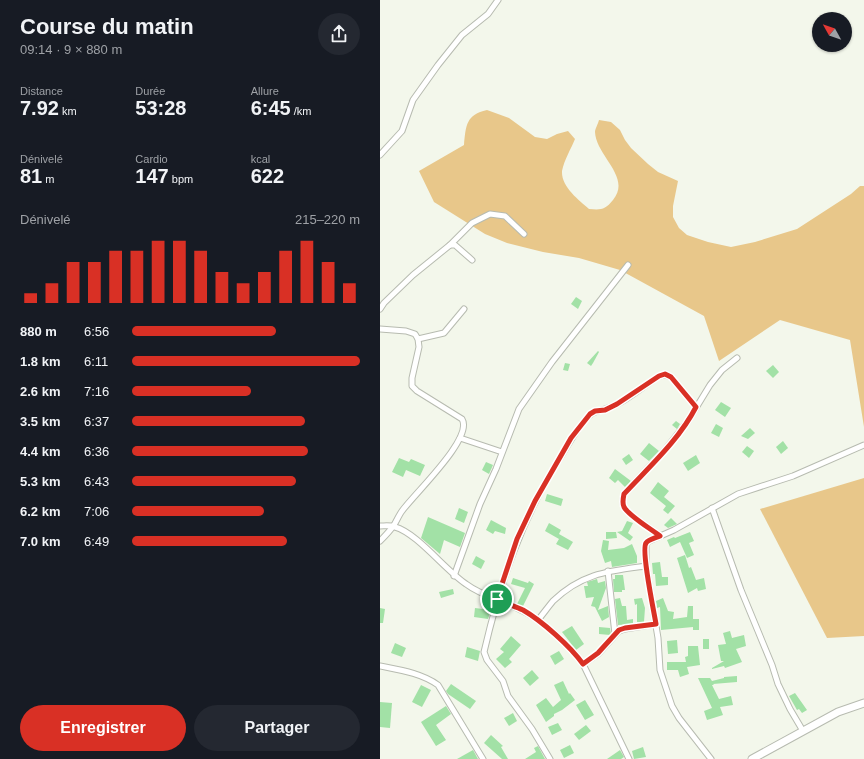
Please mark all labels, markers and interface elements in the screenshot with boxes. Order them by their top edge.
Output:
north arrow [812,12,852,52]
map controls [812,12,852,52]
button: share [318,13,360,55]
text: Course du matin [20,14,194,39]
text: 09:14 · 9 × 880 m [20,42,122,57]
text: Distance [20,85,63,97]
text: Durée [135,85,165,97]
text: Allure [251,85,279,97]
text: 7.92 [20,97,59,119]
text: 53:28 [135,97,186,119]
text: 6:45 [251,97,291,119]
text: km [59,105,77,117]
text: /km [291,105,311,117]
text: Dénivelé [20,153,63,165]
text: Cardio [135,153,168,165]
text: kcal [251,153,270,165]
text: 81 [20,165,42,187]
text: 147 [135,165,169,187]
text: 622 [251,165,284,187]
text: m [42,173,54,185]
text: bpm [169,173,193,185]
text: Dénivelé [20,212,71,227]
text: 215–220 m [295,212,360,227]
text: 880 m [20,324,57,339]
text: 6:56 [84,324,109,339]
text: 1.8 km [20,354,60,369]
text: 6:11 [84,354,108,369]
text: 2.6 km [20,384,60,399]
text: 7:16 [84,384,109,399]
text: 3.5 km [20,414,60,429]
text: 6:37 [84,414,109,429]
text: 4.4 km [20,444,60,459]
text: 6:36 [84,444,109,459]
text: 5.3 km [20,474,60,489]
text: 6:43 [84,474,109,489]
text: 6.2 km [20,504,60,519]
text: 7:06 [84,504,109,519]
text: 7.0 km [20,534,60,549]
text: 6:49 [84,534,109,549]
pin [480,582,514,616]
icon: arrive [486,588,508,610]
button: Enregistrer [20,705,186,751]
button: Partager [194,705,360,751]

